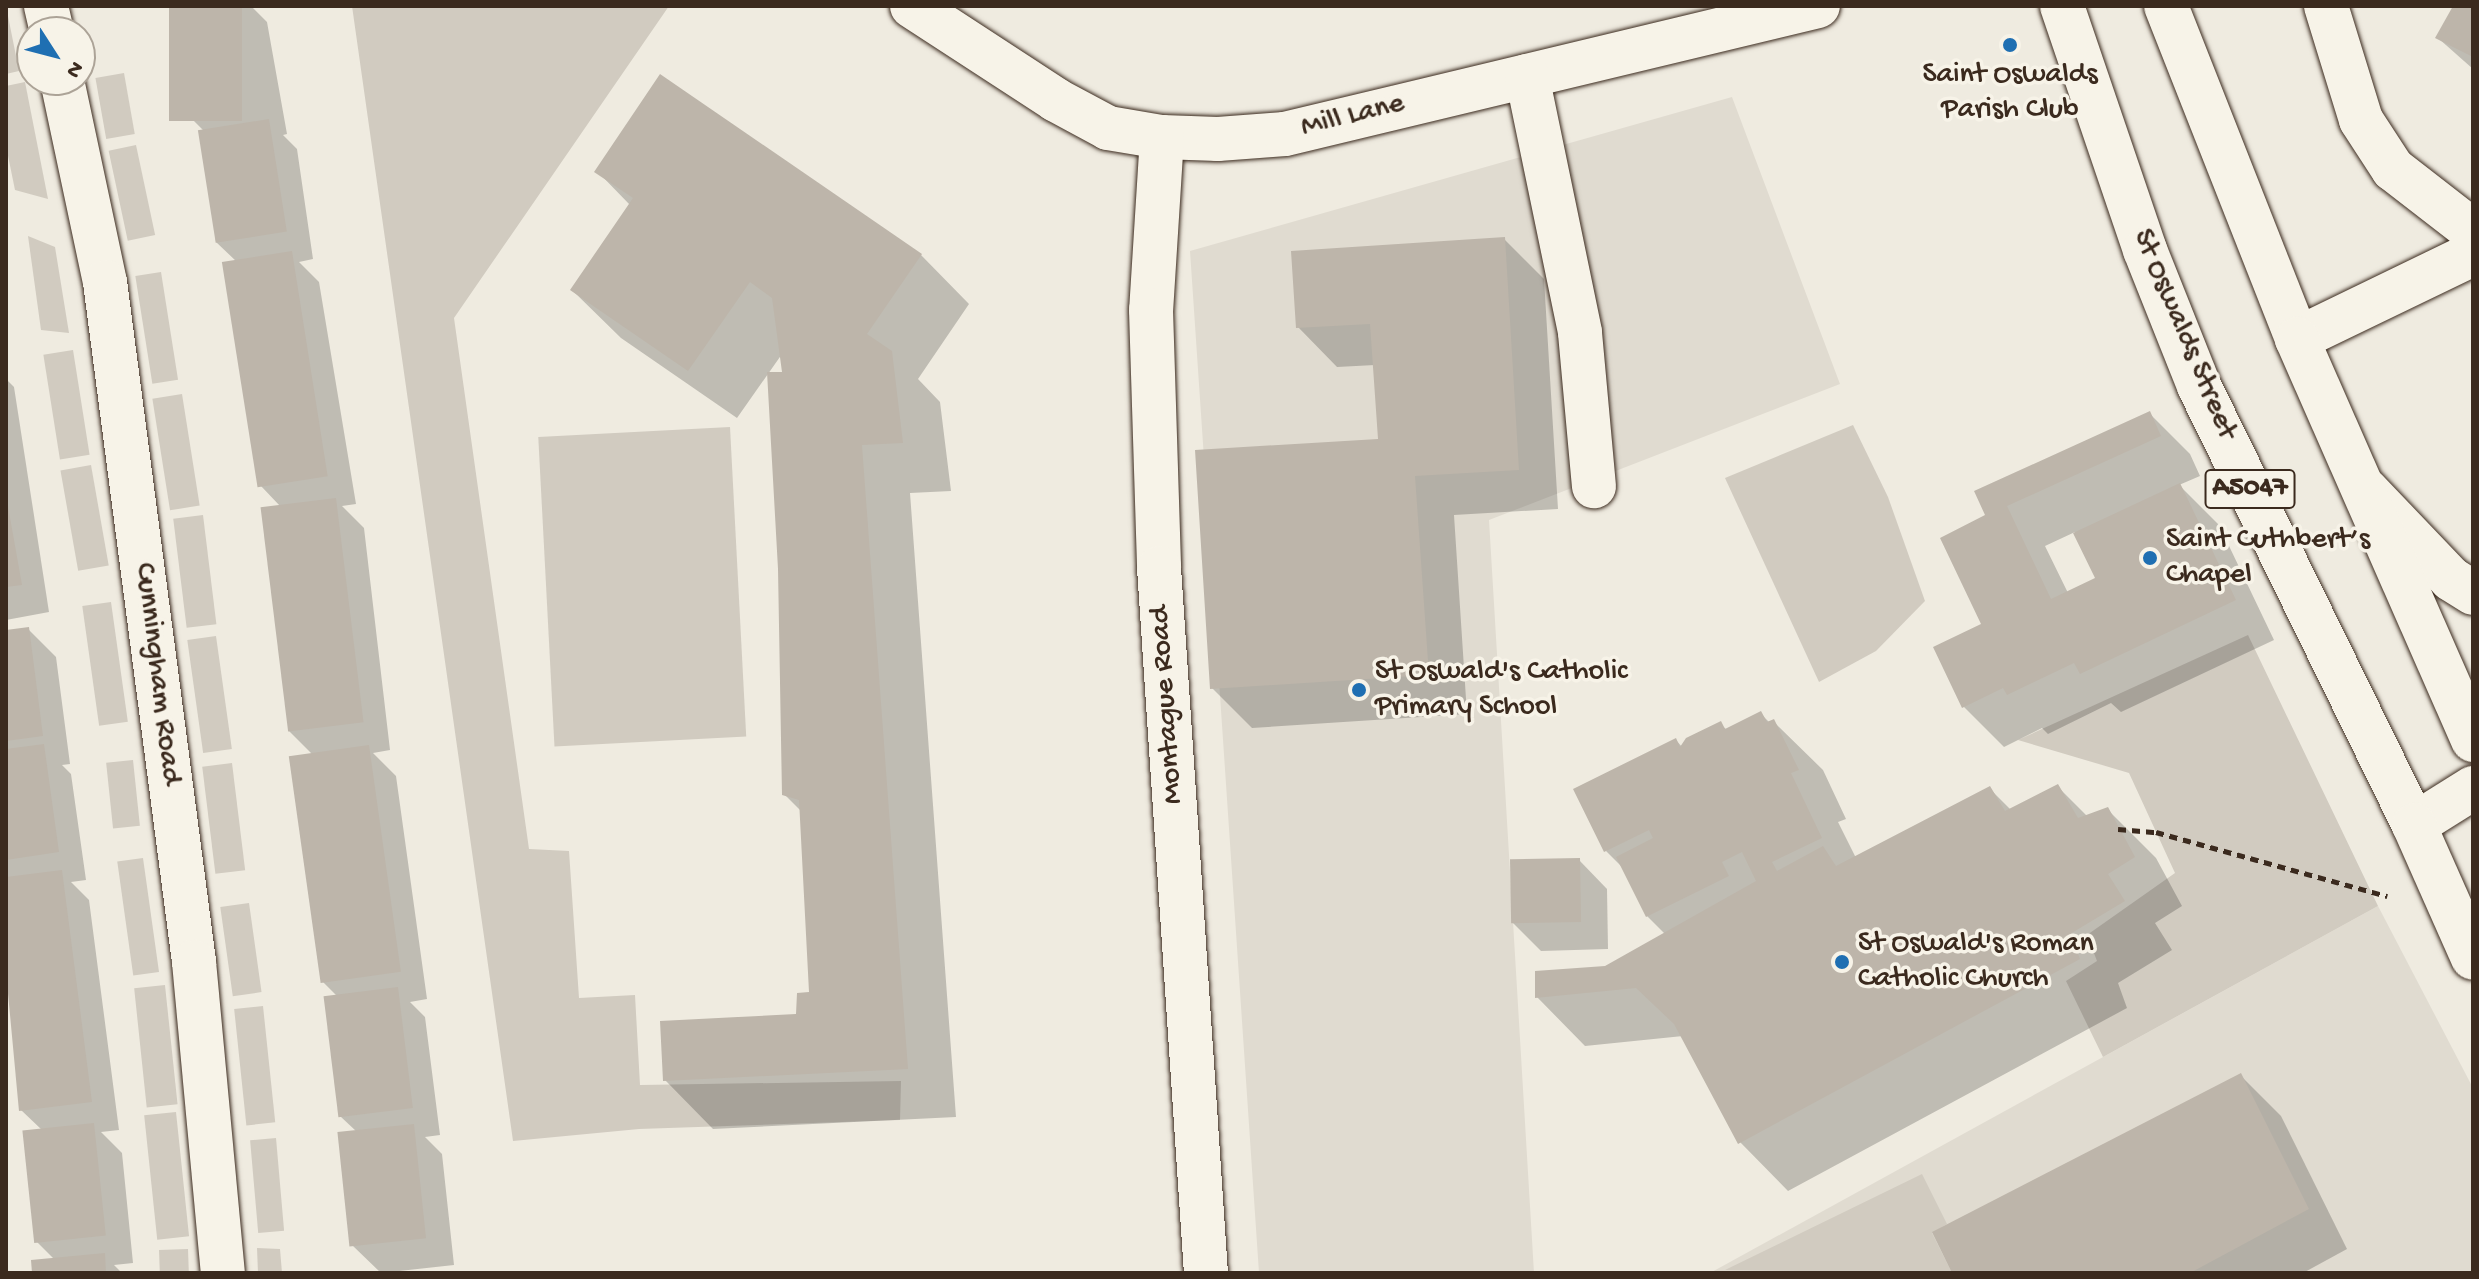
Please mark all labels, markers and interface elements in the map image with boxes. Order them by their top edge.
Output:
north arrow [16,16,96,96]
marker: Saint Oswalds Parish Club [2001,36,2019,54]
text: N [59,55,89,82]
place label: Saint Oswalds Parish Club [1923,58,2097,128]
street label: Mill Lane [1298,87,1408,147]
street label: St Oswalds Street [2123,225,2243,445]
road number: A5047 [2204,465,2296,513]
place label: Saint Cuthbert’s Chapel [2166,523,2370,594]
marker: Saint Cuthbert’s Chapel [2141,549,2159,567]
street label: Cunningham Road [125,561,187,787]
street label: Montague Road [1143,605,1193,805]
place label: St Oswald's Catholic Primary School [1375,655,1627,726]
marker: St Oswald's Catholic Primary School [1350,681,1368,699]
place label: St Oswald's Roman Catholic Church [1858,927,2094,998]
marker: St Oswald's Roman Catholic Church [1833,953,1851,971]

